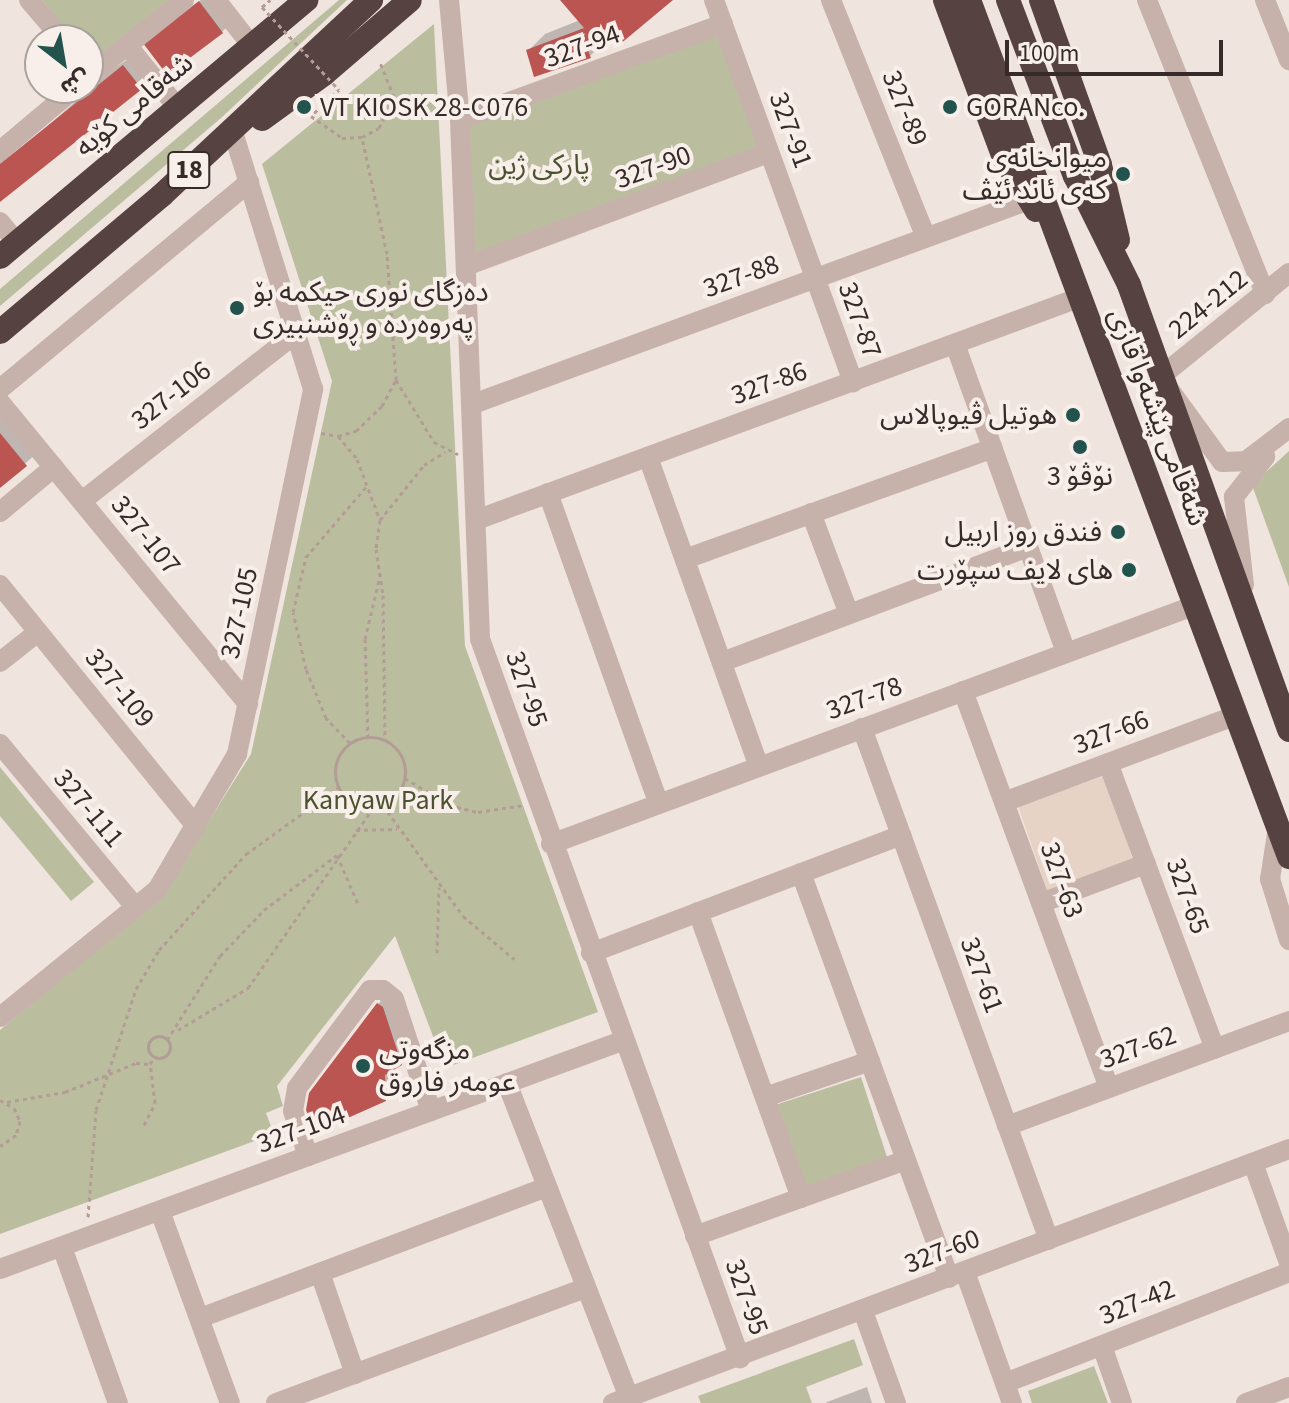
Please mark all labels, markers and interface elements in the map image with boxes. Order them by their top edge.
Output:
street label: 327-94 [539,17,625,75]
north arrow [24,24,104,104]
scale bar [1009,24,1227,74]
text: 100 m [1019,36,1079,71]
street label: شەقامی کۆیە [68,46,200,164]
street label: 327-89 [875,65,935,151]
street label: 327-91 [762,87,820,173]
place label: VT KIOSK 28-C076 [320,90,528,124]
place label: GORANco. [966,90,1085,124]
marker: VT KIOSK 28-C076 [295,98,313,116]
marker: GORANco. [941,98,959,116]
street label: 327-90 [610,138,696,196]
place label: میوانخانەی کەی ئاند ئێڤ [963,141,1107,207]
road number: 18 [167,148,211,192]
park label: پارکی ژین [488,148,590,182]
marker: میوانخانەی کەی ئاند ئێڤ [1114,165,1132,183]
street label: 327-88 [698,247,784,305]
street label: 224-212 [1162,262,1254,346]
place label: دەزگای نوری حیکمە بۆ پەروەردە و ڕۆشنبیری [253,275,489,341]
street label: 327-87 [831,277,889,363]
marker: دەزگای نوری حیکمە بۆ پەروەردە و ڕۆشنبیری [228,299,246,317]
street label: شەقامی پێشەوا قازی [1101,303,1215,531]
street label: 327-106 [124,353,218,437]
street label: 327-86 [726,354,812,412]
place label: هوتیل ڤیوپالاس [880,398,1057,432]
marker: هوتیل ڤیوپالاس [1064,406,1082,424]
marker: نۆڤۆ 3 [1071,438,1089,456]
place label: نۆڤۆ 3 [1047,459,1113,493]
street label: 327-107 [104,489,188,581]
place label: فندق روز اربيل [945,515,1102,549]
marker: فندق روز اربيل [1109,523,1127,541]
place label: های لایف سپۆرت [917,553,1113,587]
marker: های لایف سپۆرت [1120,561,1138,579]
street label: 327-105 [213,564,265,662]
street label: 327-109 [78,642,162,734]
street label: 327-95 [498,647,556,731]
street label: 327-78 [821,669,907,727]
street label: 327-66 [1068,702,1154,762]
street label: 327-111 [46,762,132,854]
park label: Kanyaw Park [303,783,453,817]
street label: 327-63 [1033,837,1091,923]
street label: 327-65 [1159,853,1217,939]
street label: 327-61 [953,932,1011,1018]
street label: 327-62 [1095,1018,1181,1076]
place label: مزگەوتی عومەر فاروق [379,1033,516,1099]
marker: مزگەوتی عومەر فاروق [354,1057,372,1075]
street label: 327-104 [252,1097,350,1161]
street label: 327-60 [899,1221,985,1281]
street label: 327-95 [718,1254,776,1340]
street label: 327-42 [1094,1272,1180,1332]

